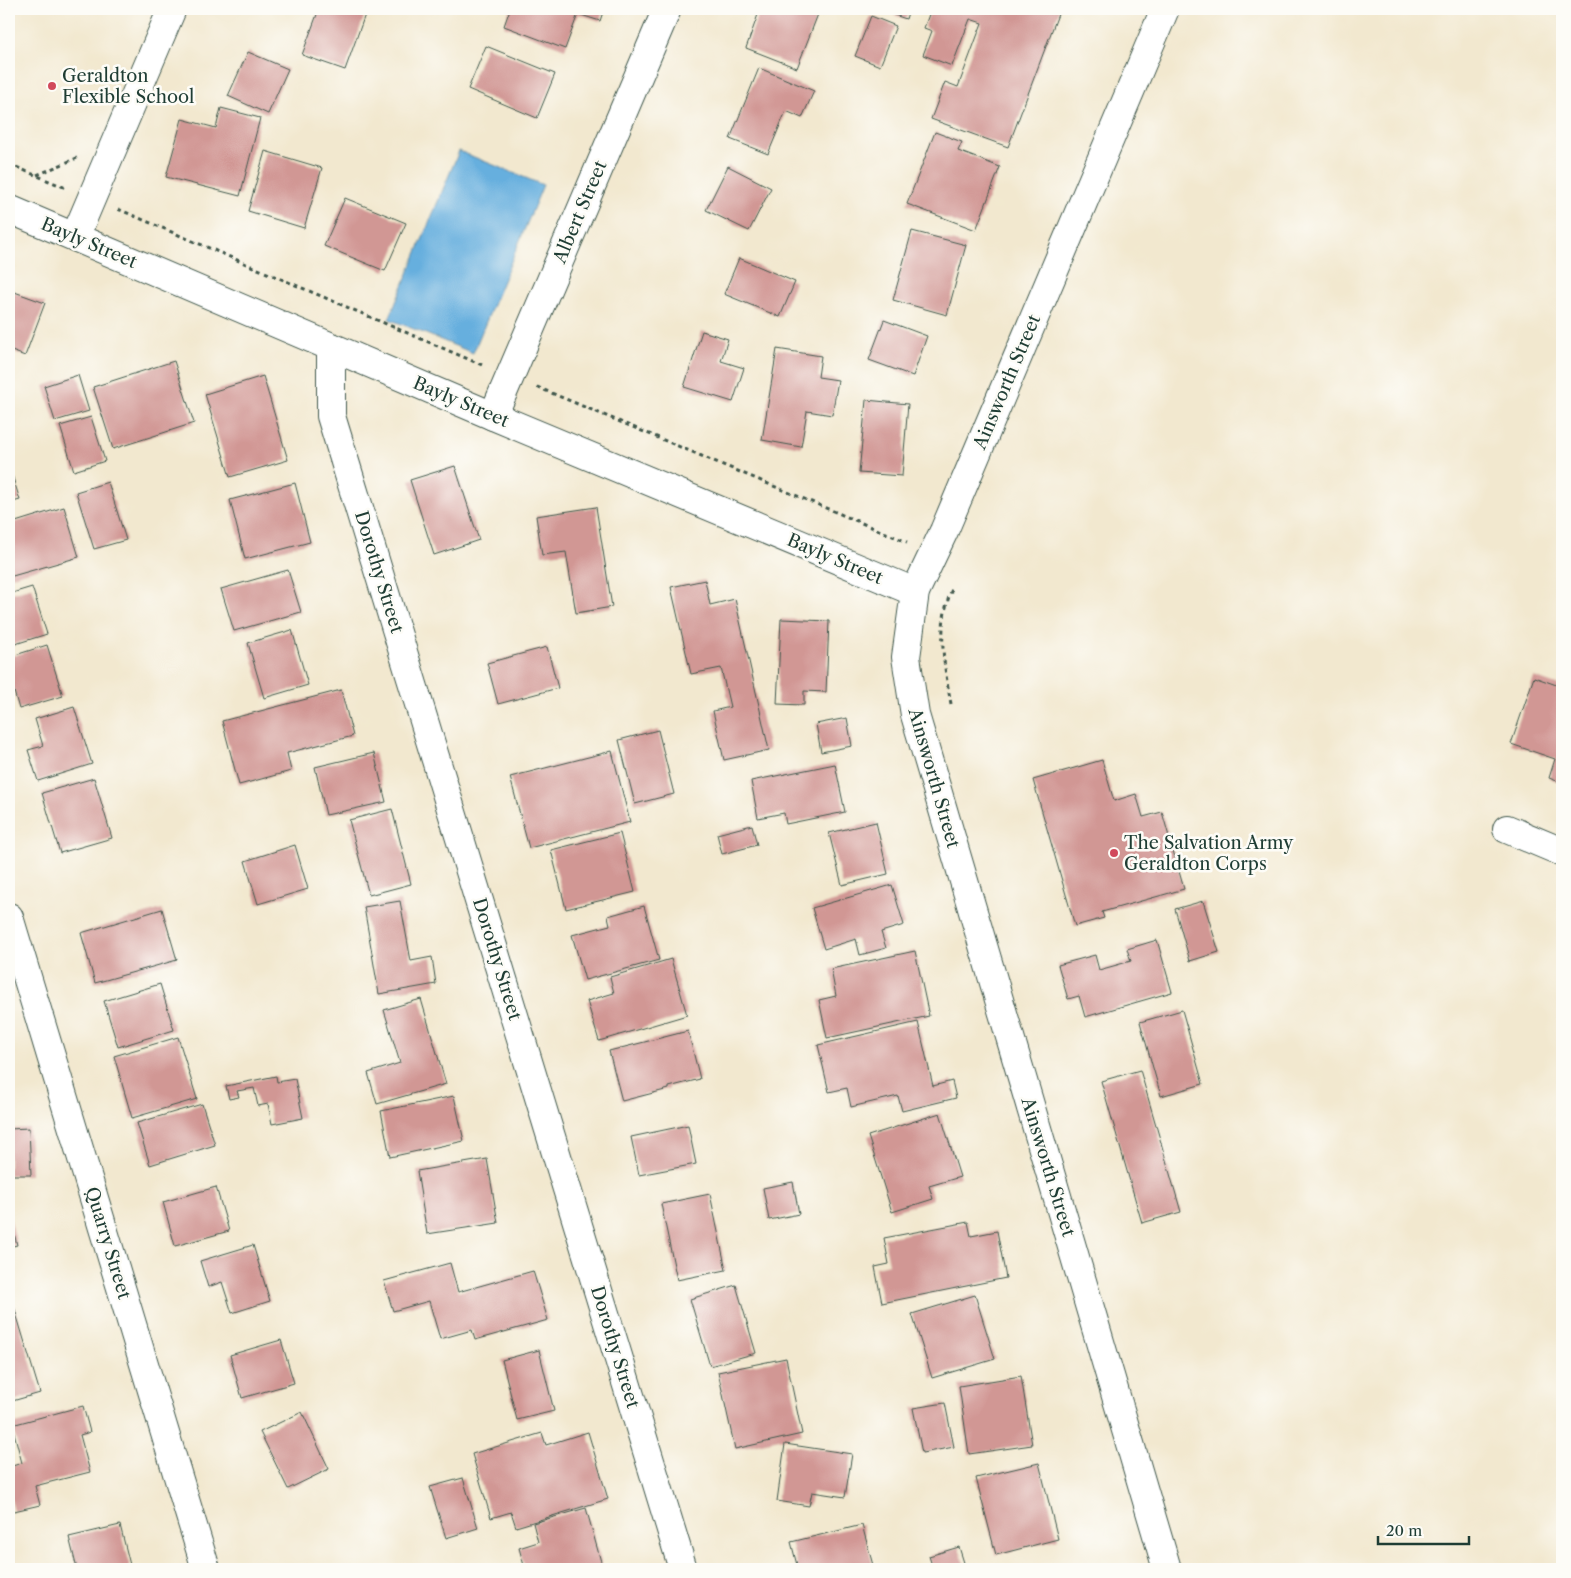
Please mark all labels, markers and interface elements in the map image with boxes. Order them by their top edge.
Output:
place label: Geraldton Flexible School [62,65,194,108]
marker: Geraldton Flexible School [46,80,58,92]
street label: Albert Street [548,157,612,268]
street label: Bayly Street [38,213,141,273]
street label: Ainsworth Street [968,311,1046,454]
street label: Bayly Street [410,372,513,432]
street label: Dorothy Street [350,508,408,636]
street label: Bayly Street [784,529,887,589]
street label: Ainsworth Street [903,705,965,851]
place label: The Salvation Army Geraldton Corps [1124,832,1294,875]
marker: The Salvation Army Geraldton Corps [1108,847,1120,859]
street label: Dorothy Street [468,895,526,1023]
street label: Ainsworth Street [1016,1094,1080,1240]
street label: Quarry Street [81,1184,136,1302]
street label: Dorothy Street [586,1283,644,1411]
scale bar [1378,1513,1470,1545]
text: 20 m [1386,1521,1422,1540]

